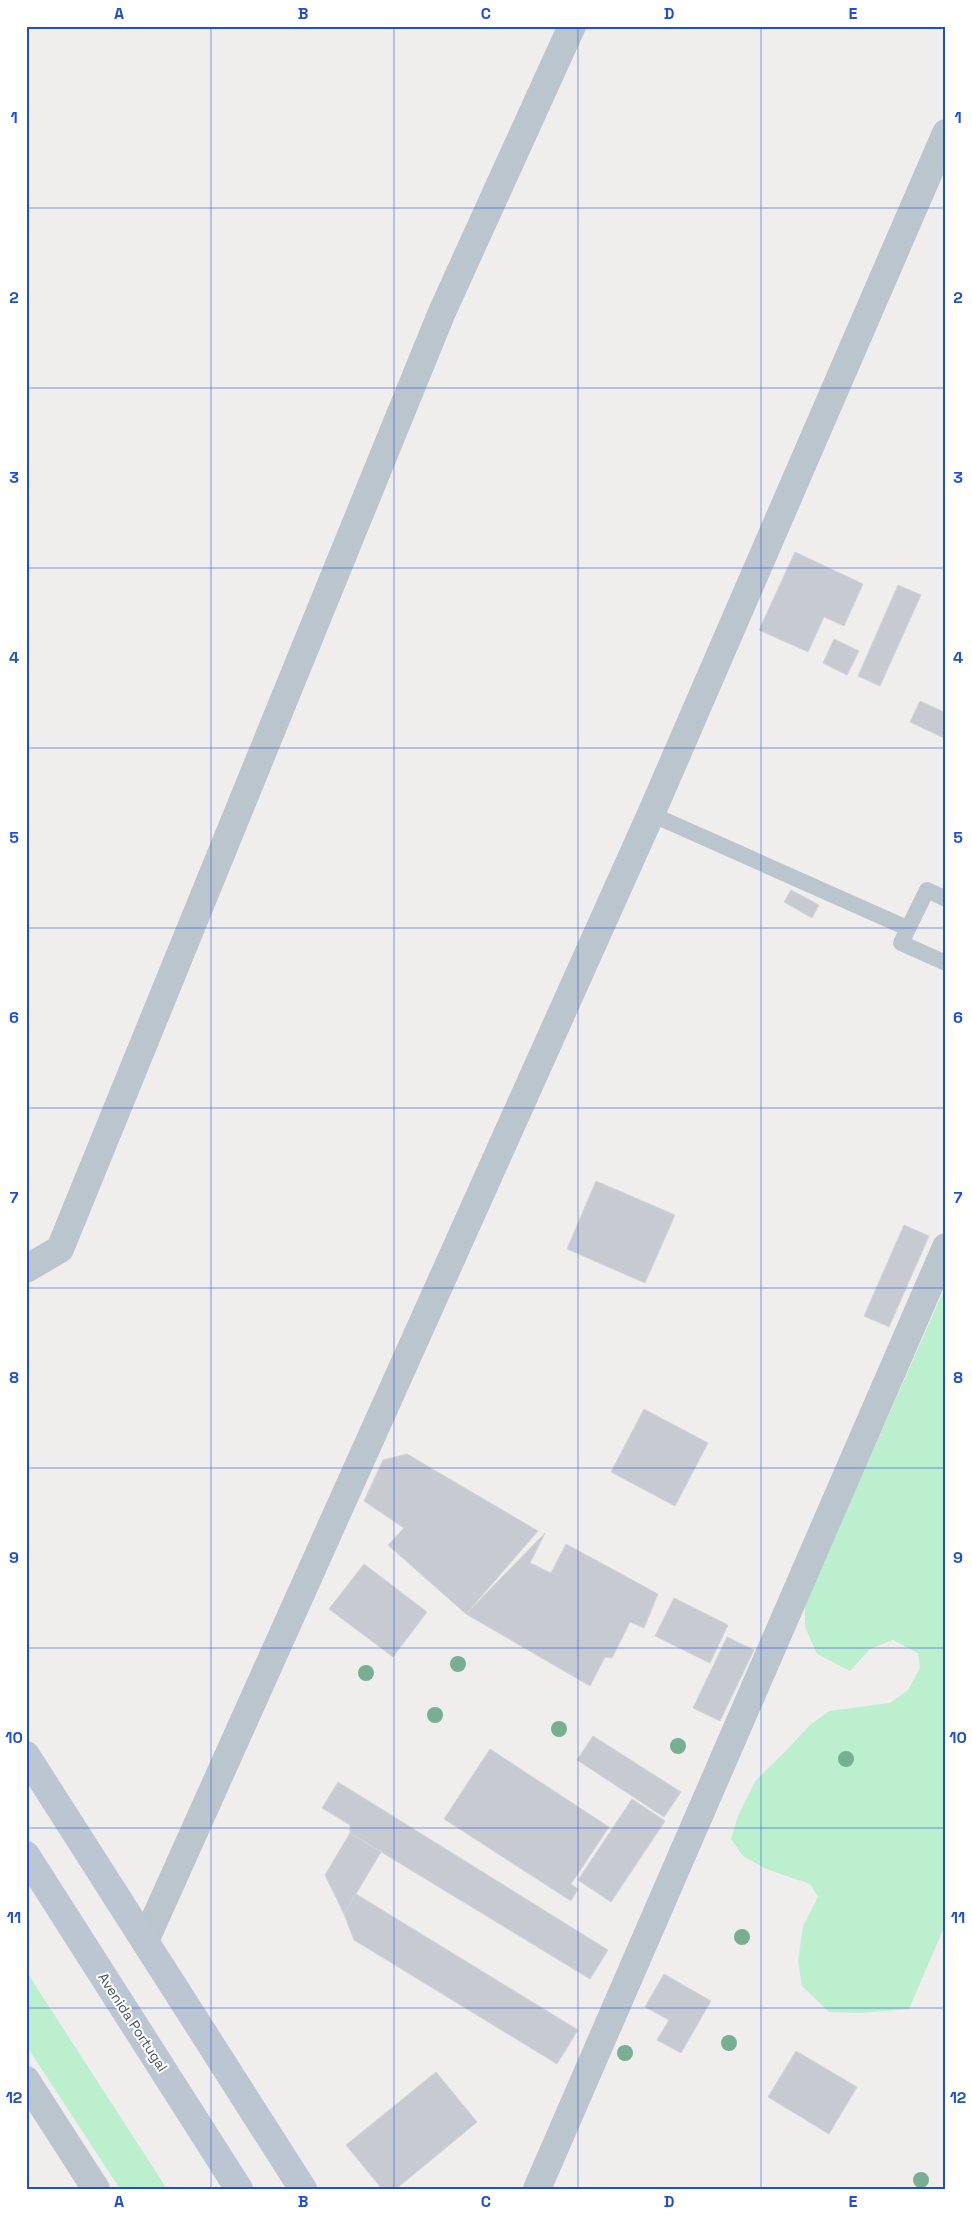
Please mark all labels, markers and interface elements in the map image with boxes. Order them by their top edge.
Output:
text: A [114,3,124,24]
text: B [298,3,308,24]
text: C [481,3,491,24]
text: D [664,3,674,24]
text: E [849,3,858,24]
text: 1 [10,107,18,128]
text: 1 [954,107,962,128]
text: 2 [9,287,19,308]
text: 2 [953,287,963,308]
text: 3 [9,467,19,488]
text: 3 [953,467,963,488]
text: 4 [9,647,19,668]
text: 4 [953,647,963,668]
text: 5 [9,827,19,848]
text: 5 [953,827,963,848]
text: 6 [9,1007,19,1028]
text: 6 [953,1007,963,1028]
text: 7 [10,1187,19,1208]
text: 7 [954,1187,963,1208]
text: 8 [9,1367,19,1388]
text: 8 [953,1367,963,1388]
text: 9 [9,1547,19,1568]
text: 9 [953,1547,963,1568]
text: 10 [5,1727,23,1748]
text: 10 [949,1727,967,1748]
text: 11 [7,1907,21,1928]
text: 11 [951,1907,965,1928]
street label: Avenida Portugal [94,1969,172,2075]
text: 12 [6,2087,22,2108]
text: 12 [950,2087,966,2108]
text: A [114,2191,124,2212]
text: B [298,2191,308,2212]
text: C [481,2191,491,2212]
text: D [664,2191,674,2212]
text: E [849,2191,858,2212]

